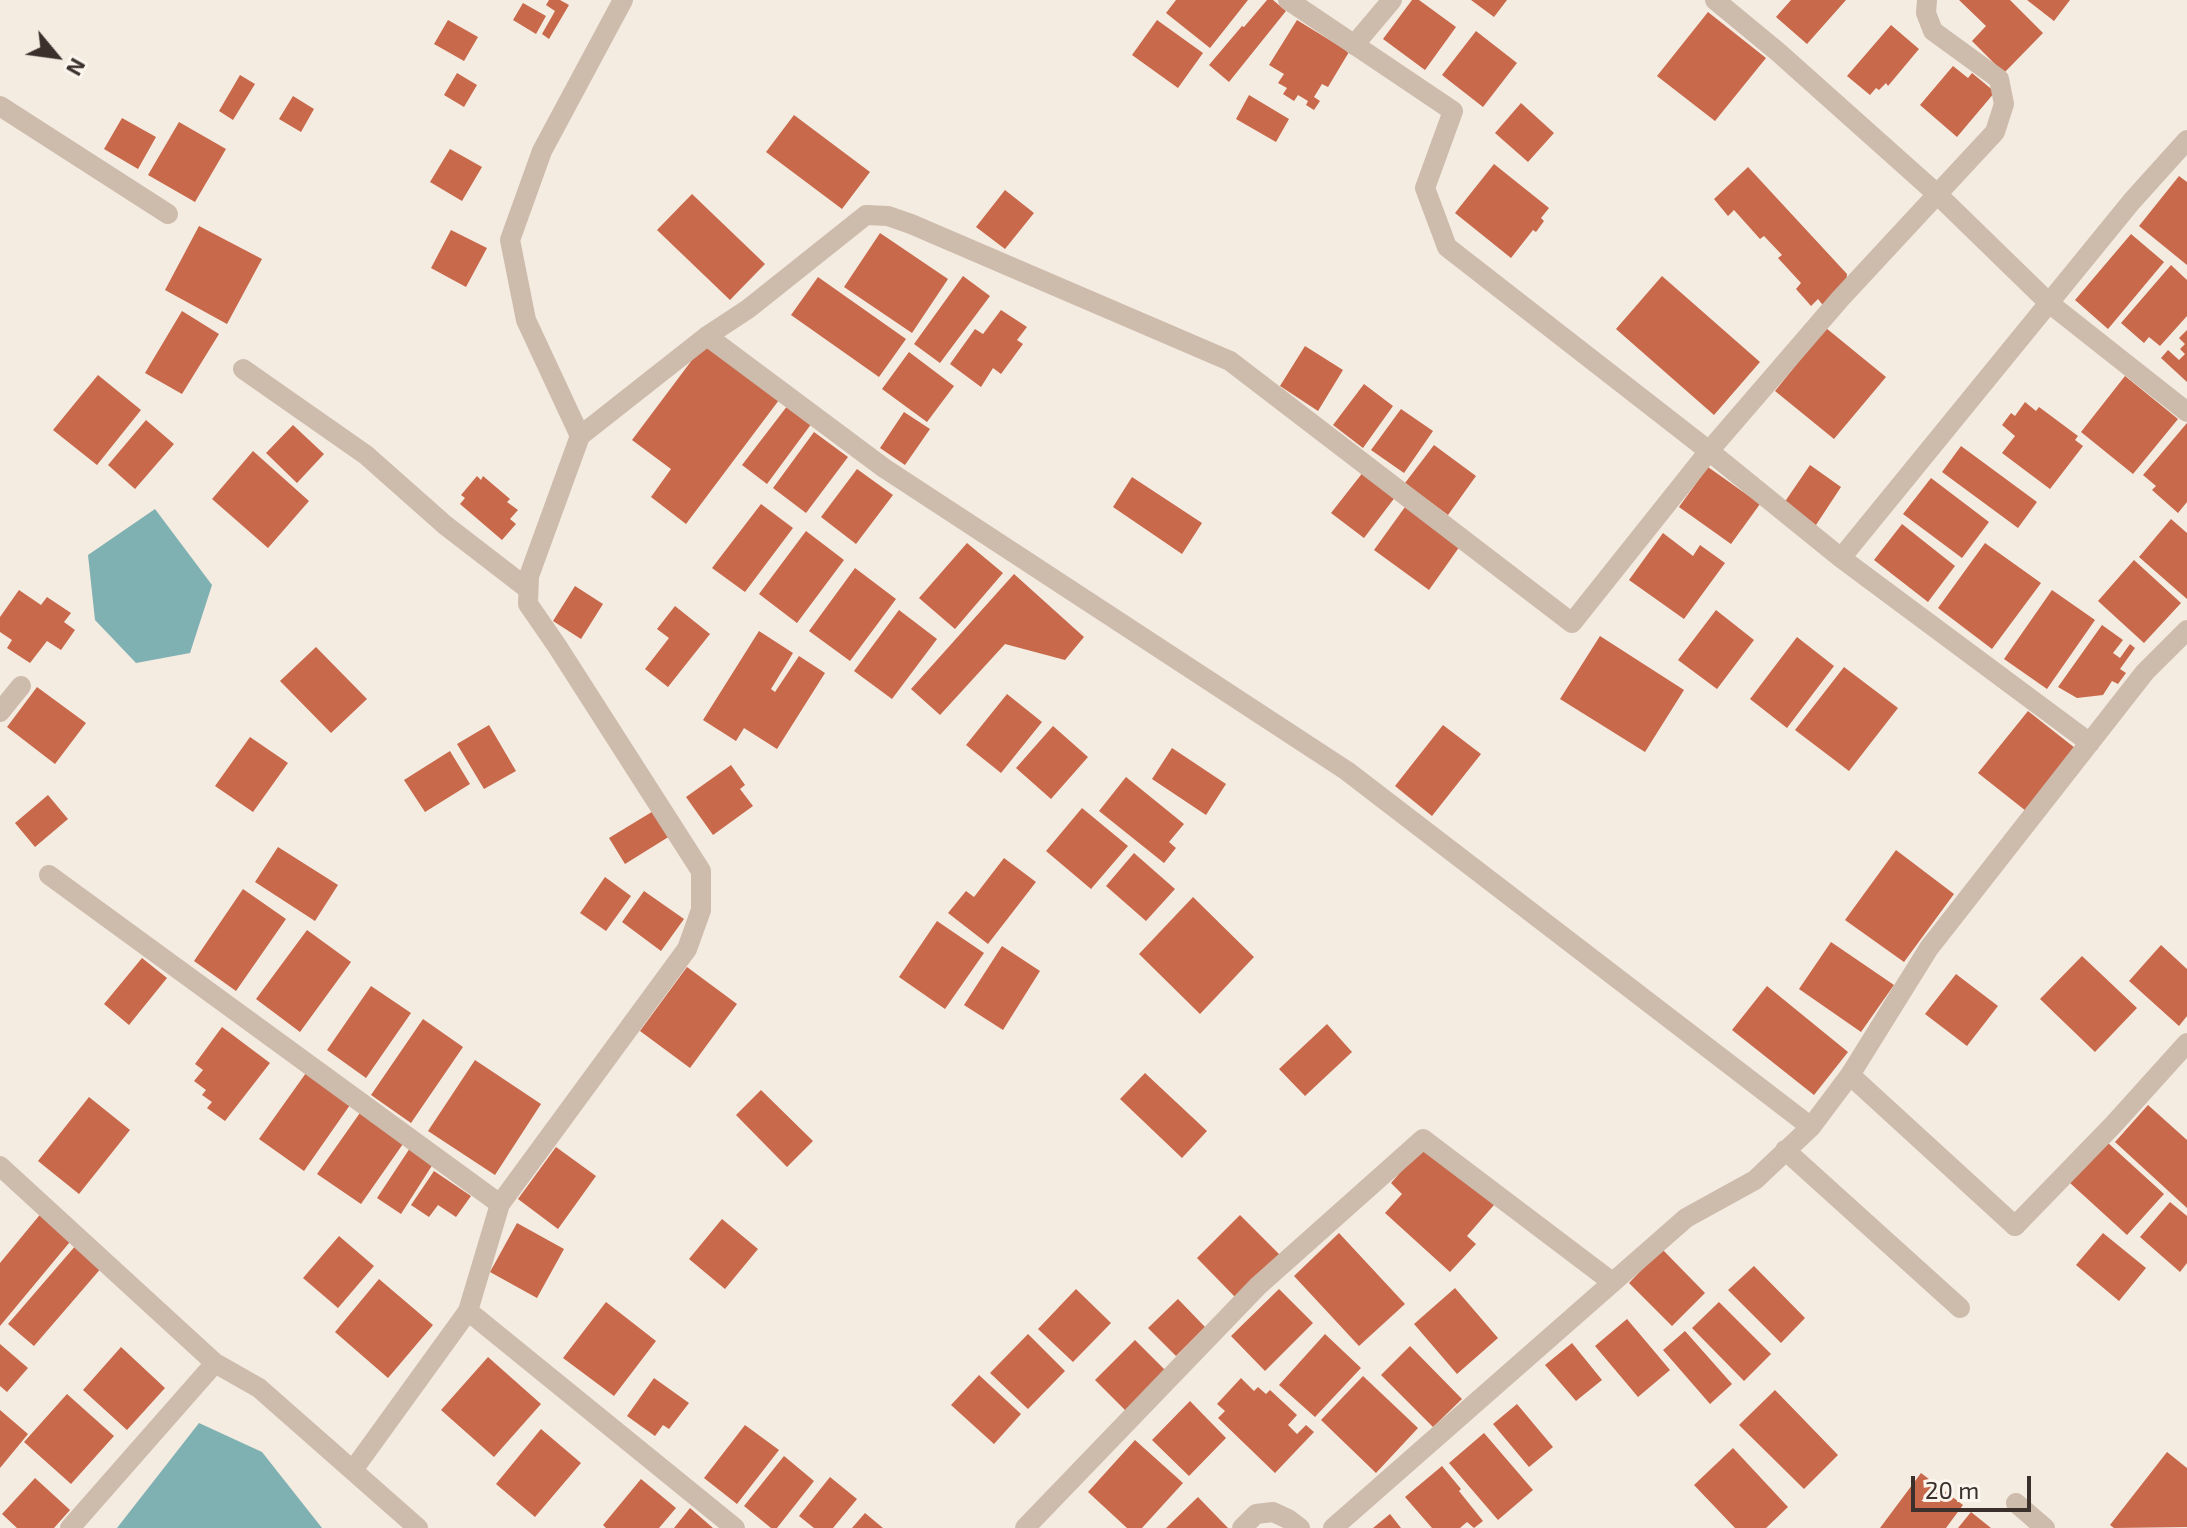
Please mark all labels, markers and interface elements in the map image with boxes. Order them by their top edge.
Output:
north arrow [16,16,96,96]
text: N [62,54,92,81]
scale bar [1915,1460,2035,1510]
text: 20 m [1925,1475,1979,1504]

